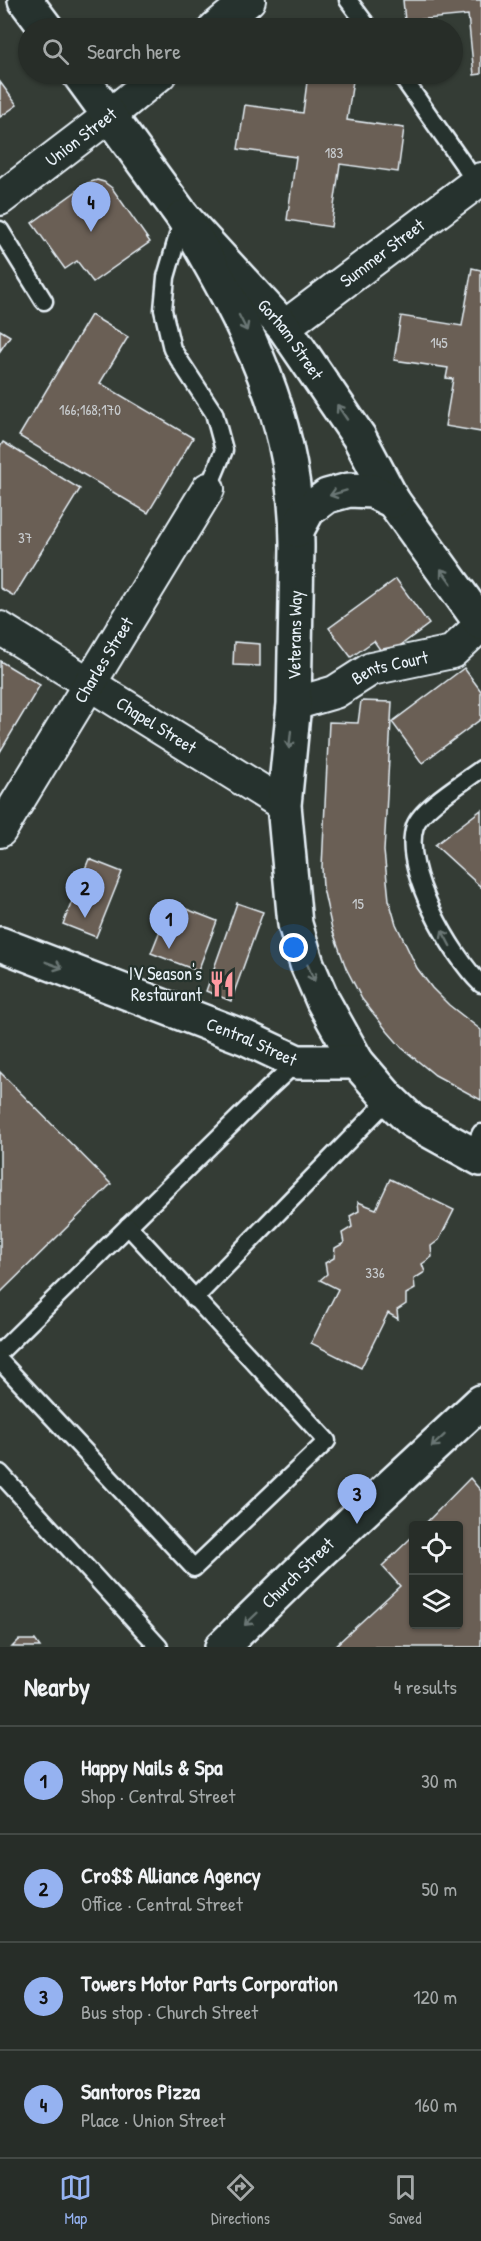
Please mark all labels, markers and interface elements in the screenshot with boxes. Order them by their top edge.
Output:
search box [18,18,463,84]
icon: search [39,35,72,68]
text: Search here [87,36,181,66]
street label: Union Street [40,101,122,172]
house number: 183 [325,142,344,163]
pin: 4 [72,182,110,232]
street label: Summer Street [334,212,430,293]
street label: Gorham Street [252,293,330,385]
one-way arrow [237,313,249,331]
house number: 145 [430,332,448,353]
house number: 166;168;170 [59,399,121,420]
one-way arrow [336,404,348,421]
one-way arrow [329,488,348,499]
house number: 37 [18,527,32,548]
one-way arrow [440,568,453,584]
street label: Veterans Way [281,590,308,680]
street label: Charles Street [68,611,140,708]
street label: Bents Court [346,644,431,690]
street label: Chapel Street [111,690,202,760]
one-way arrow [284,730,295,749]
pin: 2 [66,868,104,918]
house number: 15 [352,893,365,914]
pin: 1 [150,900,188,949]
one-way arrow [440,929,451,947]
your location [279,933,308,962]
one-way arrow [45,961,63,972]
place label: IV Season's Restaurant [129,961,203,1007]
one-way arrow [306,964,317,982]
restaurant icon: IV Season's Restaurant [207,969,237,999]
street label: Central Street [203,1011,302,1073]
house number: 336 [365,1262,385,1283]
one-way arrow [431,1434,446,1448]
pin: 3 [338,1474,376,1524]
map controls [409,1521,463,1629]
button: locate [409,1521,463,1575]
street label: Church Street [256,1531,340,1614]
button: layers [409,1575,463,1629]
one-way arrow [243,1612,258,1626]
text: Nearby [24,1669,90,1704]
text: 4 results [394,1673,457,1700]
text: Happy Nails & Spa [81,1752,223,1782]
text: 1 [40,1767,47,1794]
text: 30 m [421,1767,457,1794]
text: Shop · Central Street [81,1782,235,1809]
text: Cro$$ Alliance Agency [81,1860,261,1890]
text: 2 [39,1875,48,1902]
text: 50 m [421,1875,457,1902]
text: Office · Central Street [81,1890,243,1917]
text: Towers Motor Parts Corporation [81,1968,338,1998]
text: 3 [39,1983,48,2010]
text: 120 m [413,1983,457,2010]
text: Bus stop · Church Street [81,1998,258,2025]
text: Santoros Pizza [81,2076,200,2106]
text: 4 [40,2091,47,2118]
text: 160 m [415,2091,457,2118]
text: Place · Union Street [81,2106,225,2133]
tab: Map [59,2171,92,2229]
tab: Directions [211,2171,270,2229]
tab: Saved [389,2171,422,2229]

